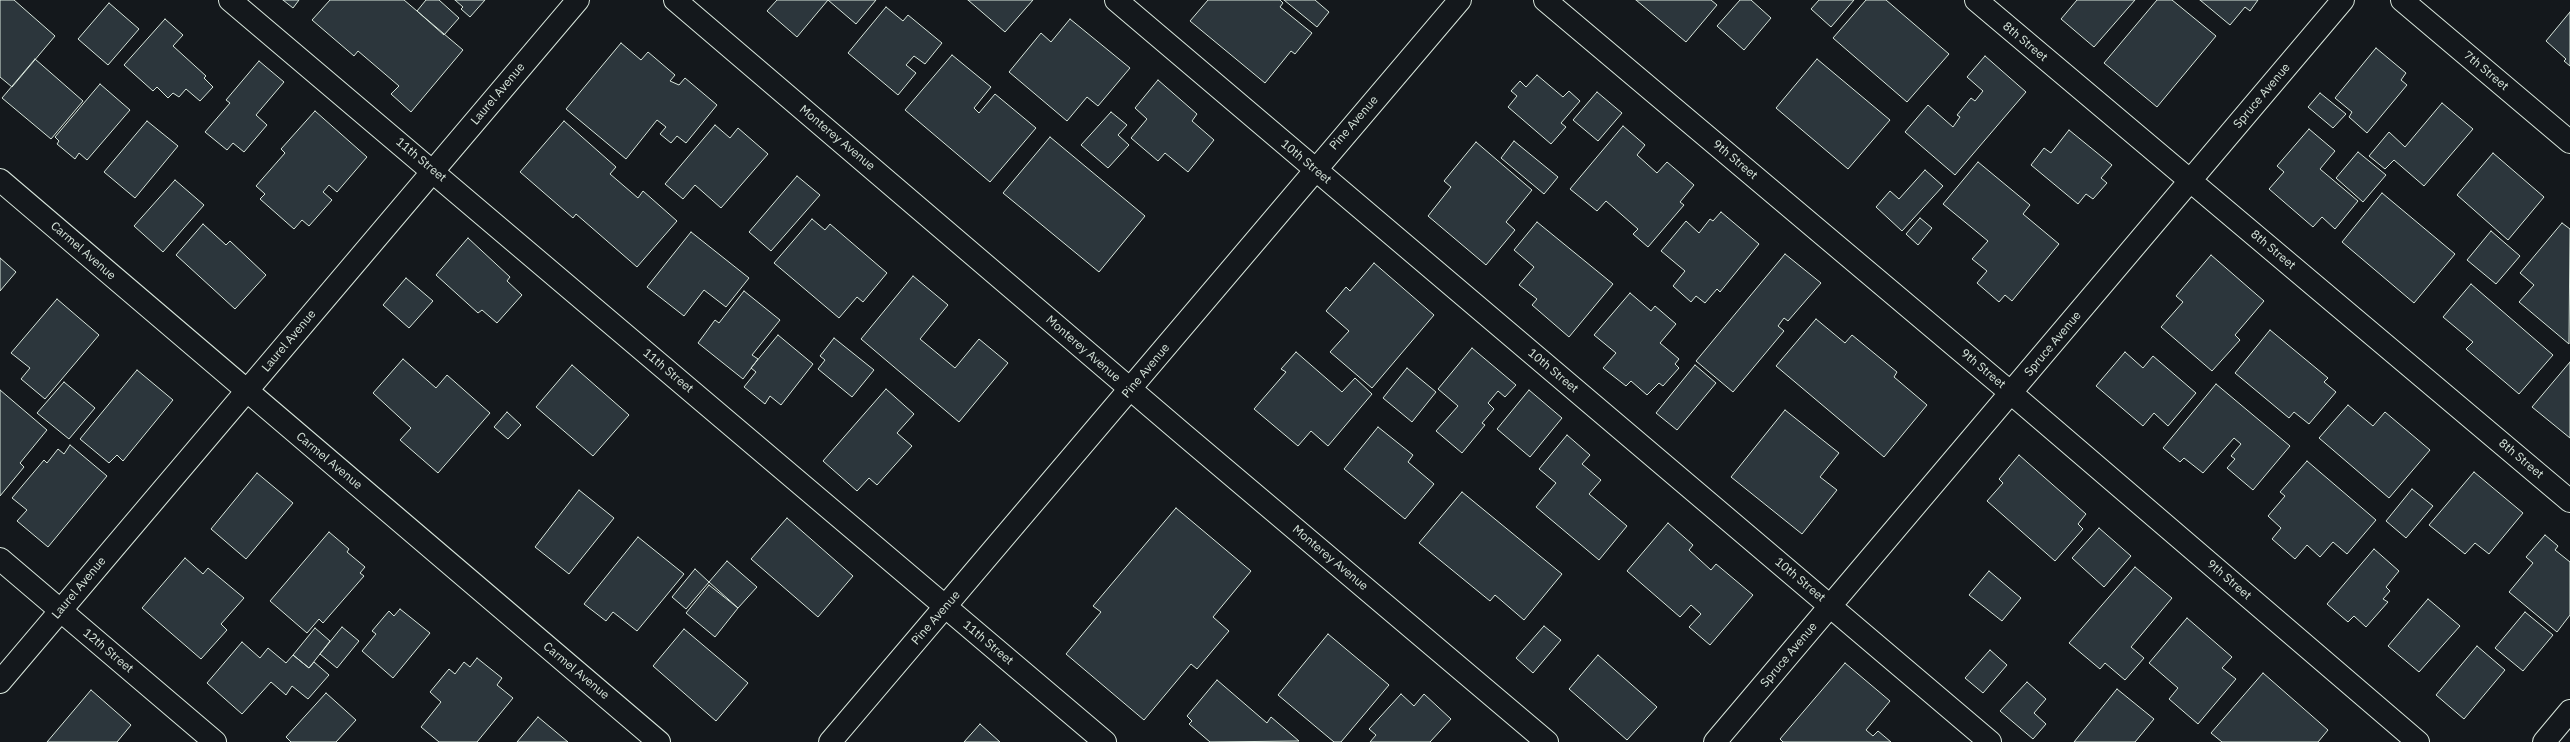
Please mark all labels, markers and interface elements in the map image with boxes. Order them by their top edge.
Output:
street label: 8th Street [2000,19,2050,65]
street label: 7th Street [2461,48,2511,94]
street label: Laurel Avenue [468,60,528,128]
street label: Spruce Avenue [2231,60,2293,132]
street label: Pine Avenue [1327,93,1381,153]
street label: Monterey Avenue [796,102,878,174]
street label: 11th Street [393,135,449,185]
street label: 10th Street [1278,137,1334,187]
street label: 9th Street [1710,137,1760,183]
street label: Carmel Avenue [48,219,118,283]
street label: 8th Street [2248,227,2298,273]
street label: Laurel Avenue [259,307,319,375]
street label: Spruce Avenue [2022,308,2084,380]
street label: Monterey Avenue [1043,313,1123,385]
street label: Pine Avenue [1119,341,1173,401]
street label: 11th Street [640,346,696,396]
street label: 10th Street [1525,346,1581,396]
street label: 9th Street [1958,346,2008,392]
street label: Carmel Avenue [293,429,365,493]
street label: 8th Street [2496,436,2546,482]
street label: Monterey Avenue [1289,522,1371,594]
street label: Laurel Avenue [49,554,109,622]
street label: 10th Street [1772,555,1828,605]
street label: 9th Street [2204,557,2254,603]
street label: Pine Avenue [909,588,963,648]
street label: 11th Street [960,618,1016,668]
street label: Spruce Avenue [1758,619,1820,691]
street label: 12th Street [80,626,136,676]
street label: Carmel Avenue [540,639,612,703]

